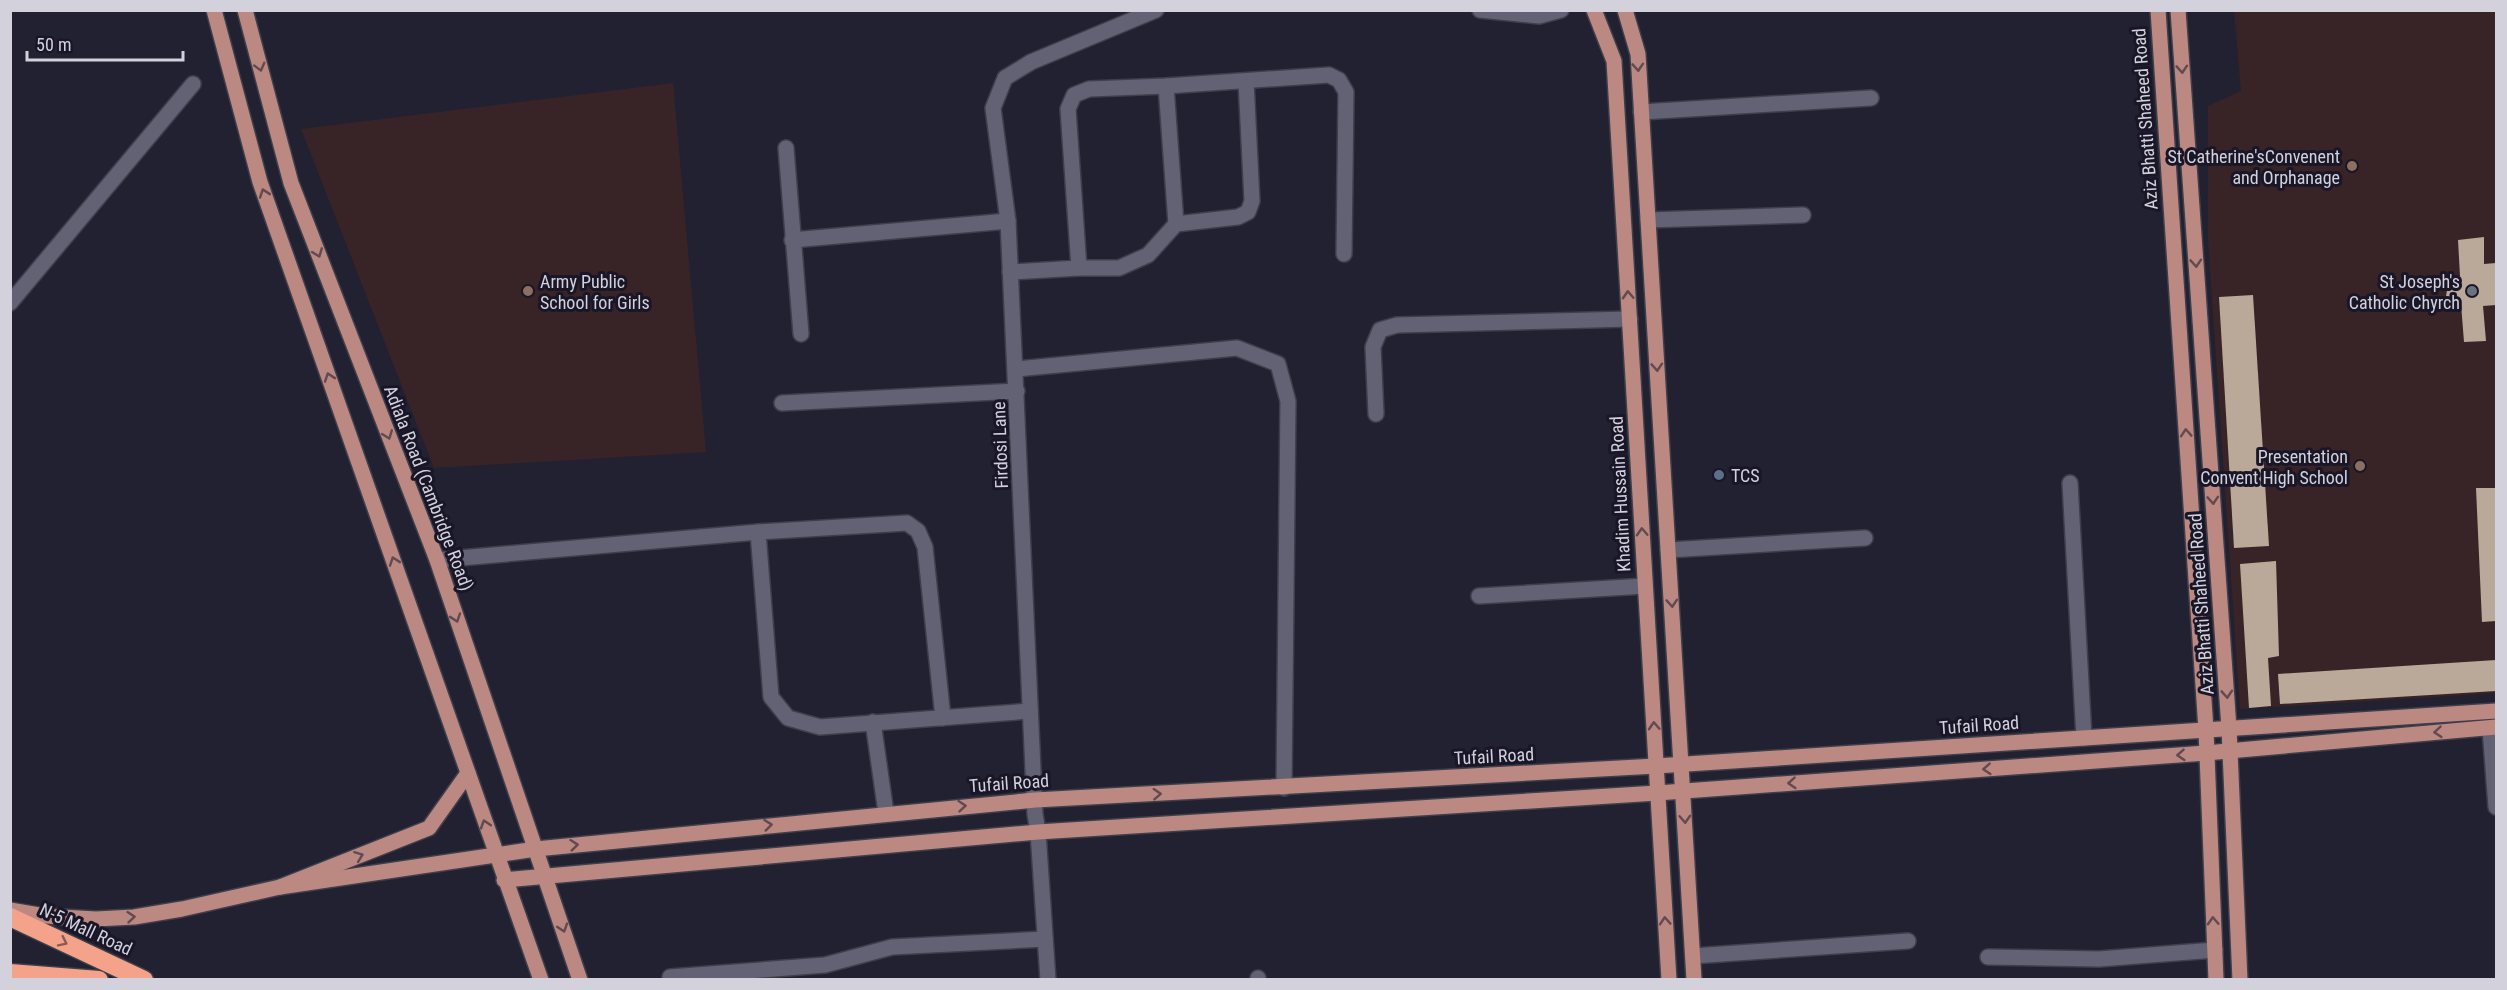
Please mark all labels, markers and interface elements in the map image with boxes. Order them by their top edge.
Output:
scale bar [27,24,183,62]
street label: Aziz Bhatti Shaheed Road [2128,27,2162,211]
text: 50 m [36,34,71,55]
one-way arrow [253,61,265,72]
one-way arrow [1632,63,1645,72]
one-way arrow [2176,64,2189,73]
place label: St Catherine'sConvenent and Orphanage [2167,146,2340,188]
marker: St Catherine'sConvenent and Orphanage [2345,159,2359,173]
one-way arrow [259,188,272,199]
one-way arrow [311,247,323,258]
one-way arrow [2189,259,2202,268]
place label: Army Public School for Girls [540,271,650,313]
place label: St Joseph's Catholic Chyrch [2349,271,2460,313]
marker: Army Public School for Girls [521,284,535,298]
marker: St Joseph's Catholic Chyrch [2465,284,2479,298]
one-way arrow [1622,291,1635,300]
one-way arrow [1650,362,1663,371]
one-way arrow [323,372,336,383]
street label: Adiala Road (Cambridge Road) [379,382,478,594]
street label: Firdosi Lane [988,401,1012,489]
street label: Khadim Hussain Road [1605,416,1635,572]
one-way arrow [2180,428,2193,437]
one-way arrow [381,429,393,440]
place label: Presentation Convent High School [2200,446,2348,488]
marker: Presentation Convent High School [2353,459,2367,473]
place label: TCS [1731,465,1760,486]
marker: TCS [1712,468,1726,482]
one-way arrow [2206,495,2219,504]
street label: Aziz Bhatti Shaheed Road [2184,512,2218,696]
one-way arrow [1636,527,1649,536]
one-way arrow [388,556,401,567]
one-way arrow [1665,599,1678,608]
one-way arrow [449,612,462,622]
one-way arrow [2220,690,2233,699]
street label: Tufail Road [1938,712,2020,738]
one-way arrow [1647,722,1660,731]
one-way arrow [2434,726,2443,739]
street label: Tufail Road [1453,743,1535,769]
one-way arrow [2177,748,2186,761]
one-way arrow [1982,762,1991,775]
street label: Tufail Road [968,770,1050,796]
one-way arrow [1788,776,1797,789]
one-way arrow [1152,788,1161,801]
one-way arrow [958,800,967,813]
one-way arrow [1678,814,1691,823]
one-way arrow [480,819,493,830]
one-way arrow [764,819,773,832]
one-way arrow [570,839,579,852]
one-way arrow [353,851,364,863]
street label: N-5 Mall Road [37,898,135,960]
one-way arrow [127,911,136,924]
one-way arrow [1659,917,1672,926]
one-way arrow [2207,917,2220,926]
one-way arrow [556,922,568,933]
one-way arrow [57,935,68,947]

